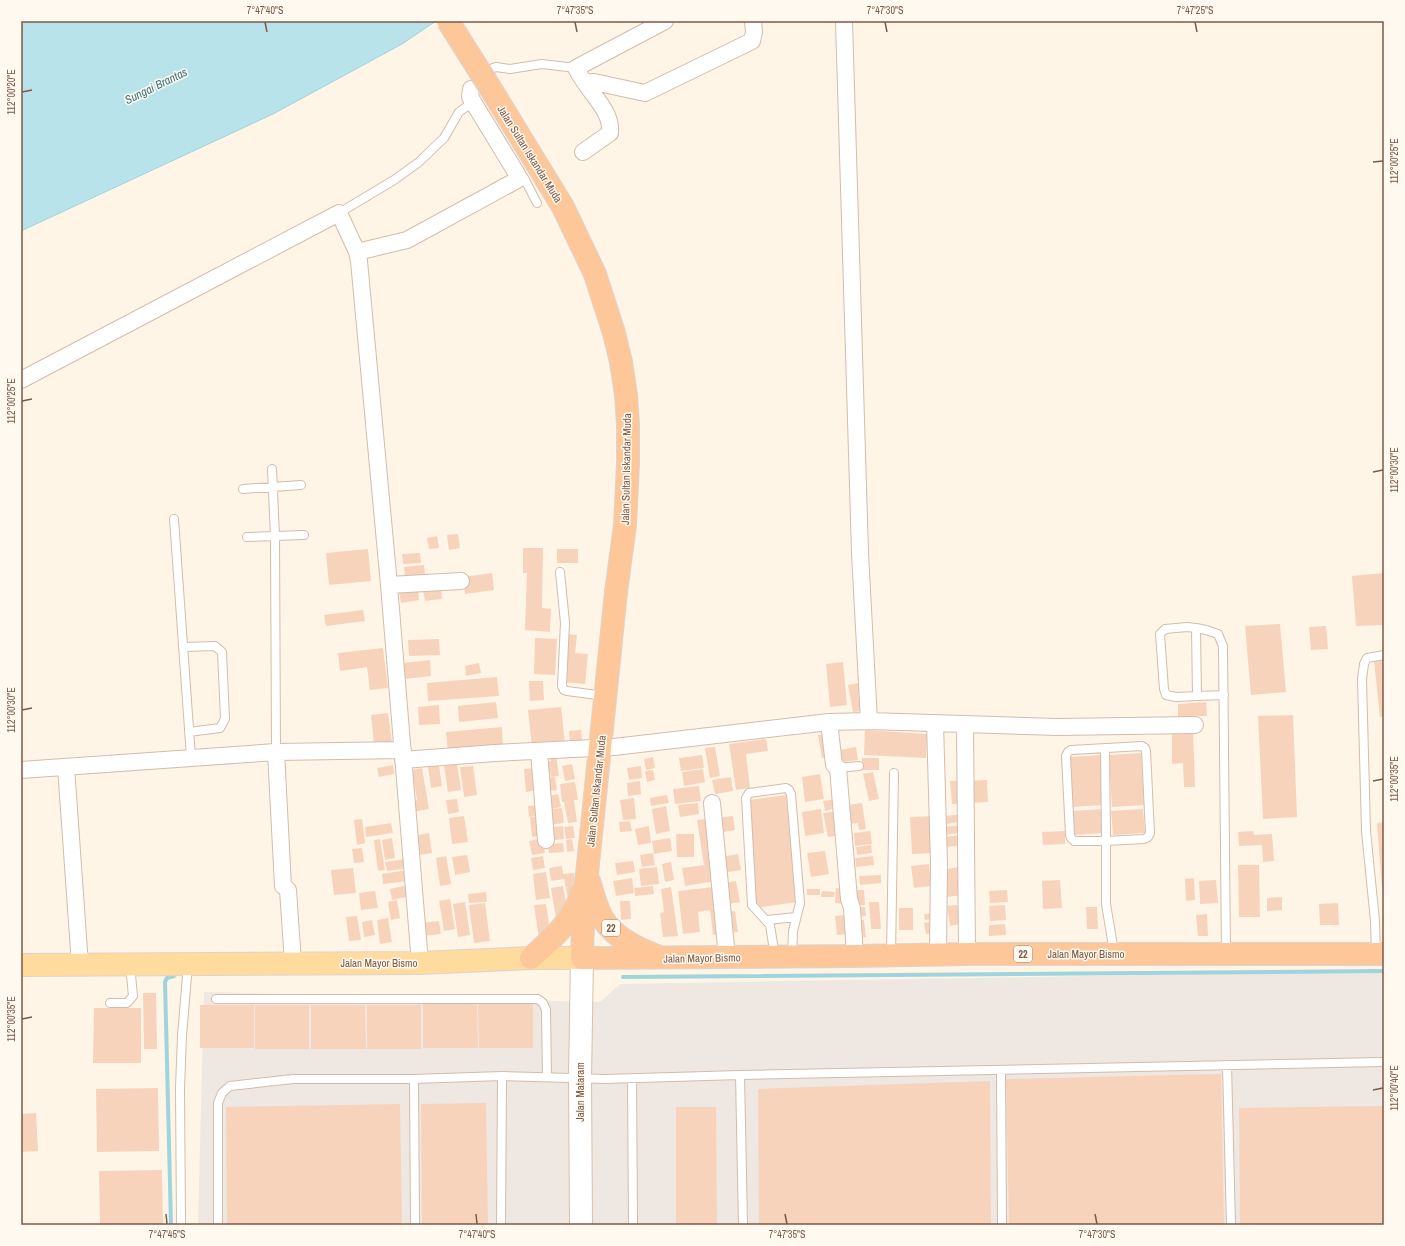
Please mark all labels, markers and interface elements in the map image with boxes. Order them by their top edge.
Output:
text: 7°47'40"S [247,4,284,17]
text: 7°47'35"S [557,4,594,17]
text: 7°47'30"S [867,4,904,17]
text: 7°47'25"S [1177,4,1214,17]
water label: Sungai Brantas [122,64,190,108]
text: 112°00'20"E [5,69,18,115]
street label: Jalan Sultan Iskandar Muda [494,103,566,205]
text: 112°00'25"E [1388,138,1401,184]
text: 112°00'25"E [5,378,18,424]
street label: Jalan Sultan Iskandar Muda [618,413,634,525]
text: 112°00'30"E [1388,447,1401,493]
text: 112°00'30"E [5,687,18,733]
street label: Jalan Sultan Iskandar Muda [583,735,609,847]
text: 112°00'35"E [1388,756,1401,802]
road number: 22 [602,920,620,936]
road number: 22 [1014,946,1032,962]
street label: Jalan Mayor Bismo [1047,947,1125,961]
street label: Jalan Mayor Bismo [663,950,741,966]
street label: Jalan Mayor Bismo [340,956,418,970]
text: 112°00'35"E [5,996,18,1042]
street label: Jalan Mataram [573,1062,587,1122]
text: 112°00'40"E [1388,1065,1401,1111]
text: 7°47'45"S [149,1228,186,1241]
text: 7°47'40"S [459,1228,496,1241]
text: 7°47'35"S [769,1228,806,1241]
text: 7°47'30"S [1079,1228,1116,1241]

